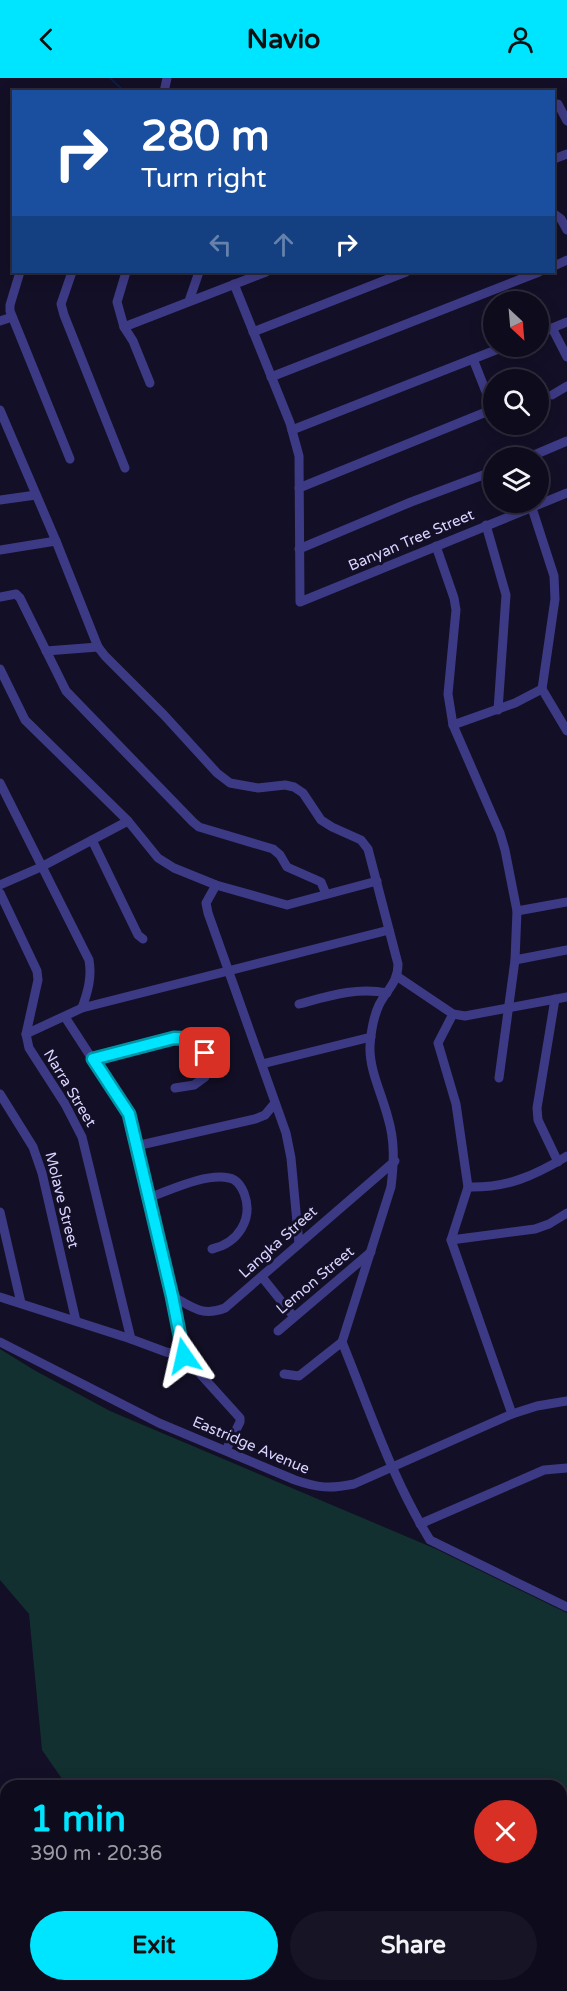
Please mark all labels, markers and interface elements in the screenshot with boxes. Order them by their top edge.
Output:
icon: back [30,23,63,56]
text: Navio [246,23,321,56]
icon: person [504,23,537,56]
text: 280 m [141,111,270,162]
icon: right [42,114,120,192]
text: Turn right [141,162,267,195]
icon: left [204,228,237,261]
icon: ahead [267,228,300,261]
icon: right [330,228,363,261]
north arrow [483,291,549,357]
map controls [483,291,549,513]
button: search [483,369,549,435]
button: layers [483,447,549,513]
street label: Banyan Tree Street [345,505,477,575]
pin [179,1027,230,1078]
icon: arrive [188,1036,221,1069]
street label: Narra Street [40,1046,100,1130]
street label: Molave Street [41,1150,83,1250]
street label: Langka Street [235,1202,321,1282]
street label: Lemon Street [272,1242,358,1318]
position arrow [152,1324,216,1388]
street label: Eastridge Avenue [190,1412,312,1478]
text: 1 min [30,1798,126,1841]
button: close [474,1800,537,1863]
text: 390 m · 20:36 [30,1842,162,1866]
button: Exit [30,1911,278,1980]
button: Share [290,1911,537,1980]

